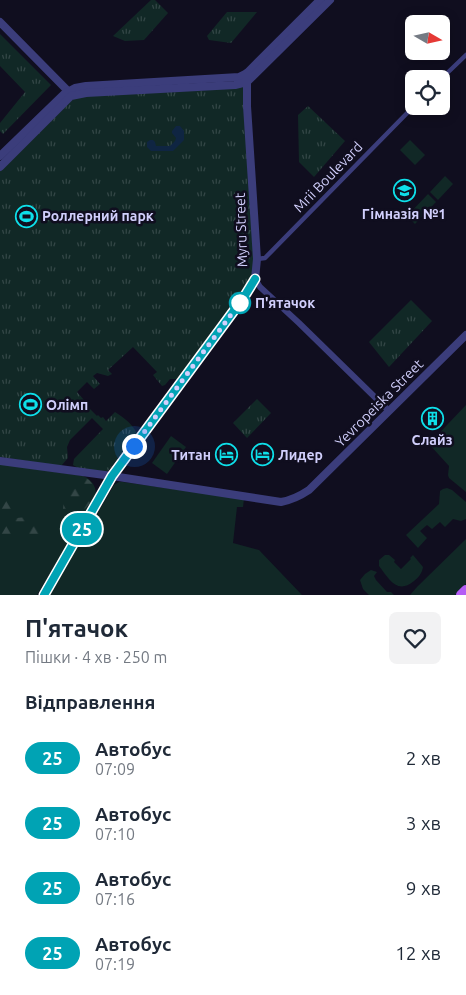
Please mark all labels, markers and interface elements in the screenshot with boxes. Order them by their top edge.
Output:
north arrow [405,15,450,60]
map controls [405,15,450,115]
button: locate [405,70,450,115]
street label: Mrii Boulevard [290,139,366,215]
school or university icon: Гімназія №1 [392,179,416,203]
street label: Myru Street [232,192,250,268]
sports icon: Роллерний парк [14,204,38,228]
place label: Гімназія №1 [362,206,446,222]
place label: Роллерний парк [42,208,154,224]
marker: П'ятачок [229,292,251,314]
place label: П'ятачок [255,295,315,311]
street label: Yevropeiska Street [332,355,427,450]
sports icon: Олімп [18,393,42,417]
place label: Олімп [46,397,88,413]
building icon: Слайз [420,406,444,430]
place label: Слайз [412,432,453,448]
your location [122,434,147,459]
hotel icon: Титан [215,443,239,467]
hotel icon: Лидер [250,443,274,467]
place label: Титан [171,447,211,463]
place label: Лидер [278,447,323,463]
line badge: 25 [59,513,104,545]
text: 25 [72,519,92,539]
button: heart [389,612,441,664]
text: П'ятачок [25,615,128,642]
text: Пішки · 4 хв · 250 m [25,648,167,666]
text: Відправлення [25,691,155,713]
text: Автобус [95,738,171,760]
text: 2 хв [406,747,441,769]
text: 25 [42,748,63,768]
text: 07:09 [95,760,135,778]
text: Автобус [95,803,171,825]
text: 3 хв [406,812,441,834]
text: 25 [42,813,63,833]
text: 07:10 [95,825,135,843]
text: Автобус [95,868,171,890]
text: 9 хв [406,877,441,899]
text: 25 [42,878,63,898]
text: 07:16 [95,890,135,908]
text: Автобус [95,933,171,955]
text: 12 хв [395,942,441,964]
text: 25 [42,943,63,963]
text: 07:19 [95,955,135,973]

